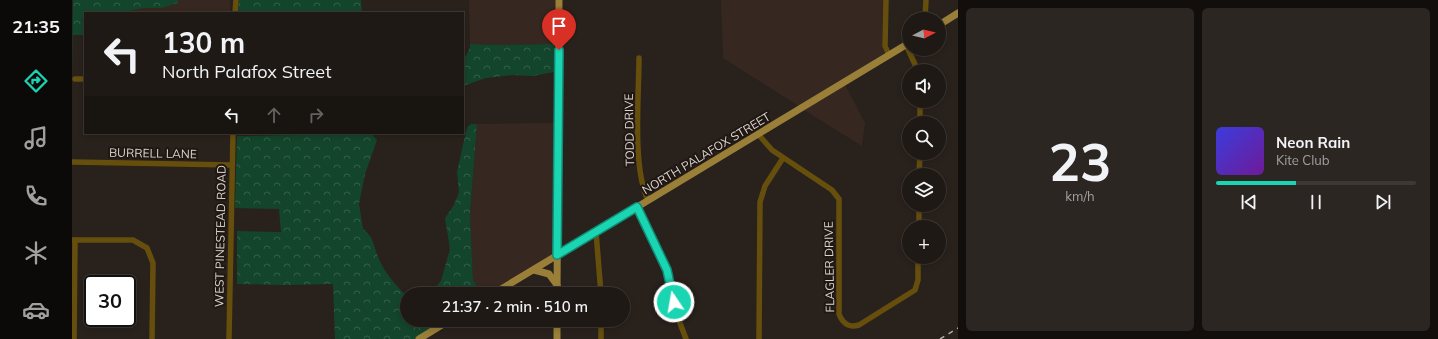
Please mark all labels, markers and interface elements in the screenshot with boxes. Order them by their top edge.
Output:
pin [542,9,576,50]
north arrow [902,12,946,56]
map controls [902,12,946,264]
text: 21:35 [12,15,60,38]
icon: arrive [548,15,570,37]
text: 130 m [162,25,245,60]
icon: left [96,28,148,80]
text: North Palafox Street [162,60,331,83]
button: sound [902,64,946,108]
icon: directions [22,67,50,95]
street label: TODD DRIVE [621,93,637,167]
icon: left [221,104,243,126]
icon: ahead [263,104,285,126]
icon: right [305,104,327,126]
street label: NORTH PALAFOX STREET [639,108,774,197]
button: search [902,116,946,160]
icon: music [22,124,50,152]
text: 23 [1049,129,1111,194]
text: Neon Rain [1276,133,1350,152]
street label: BURRELL LANE [109,145,197,161]
text: Kite Club [1276,152,1330,168]
street label: WEST PINESTEAD ROAD [211,165,229,307]
button: layers [902,168,946,212]
icon: phone [22,182,50,210]
text: km/h [1065,188,1095,204]
icon: previous [1238,191,1260,213]
icon: pause [1305,191,1327,213]
icon: next [1372,191,1394,213]
button: + [902,220,946,264]
street label: FLAGLER DRIVE [821,221,837,313]
icon: climate [22,239,50,267]
speed limit sign: 30 [84,275,136,327]
position arrow [653,281,695,323]
icon: car [22,296,50,324]
text: 21:37 · 2 min · 510 m [442,297,588,316]

